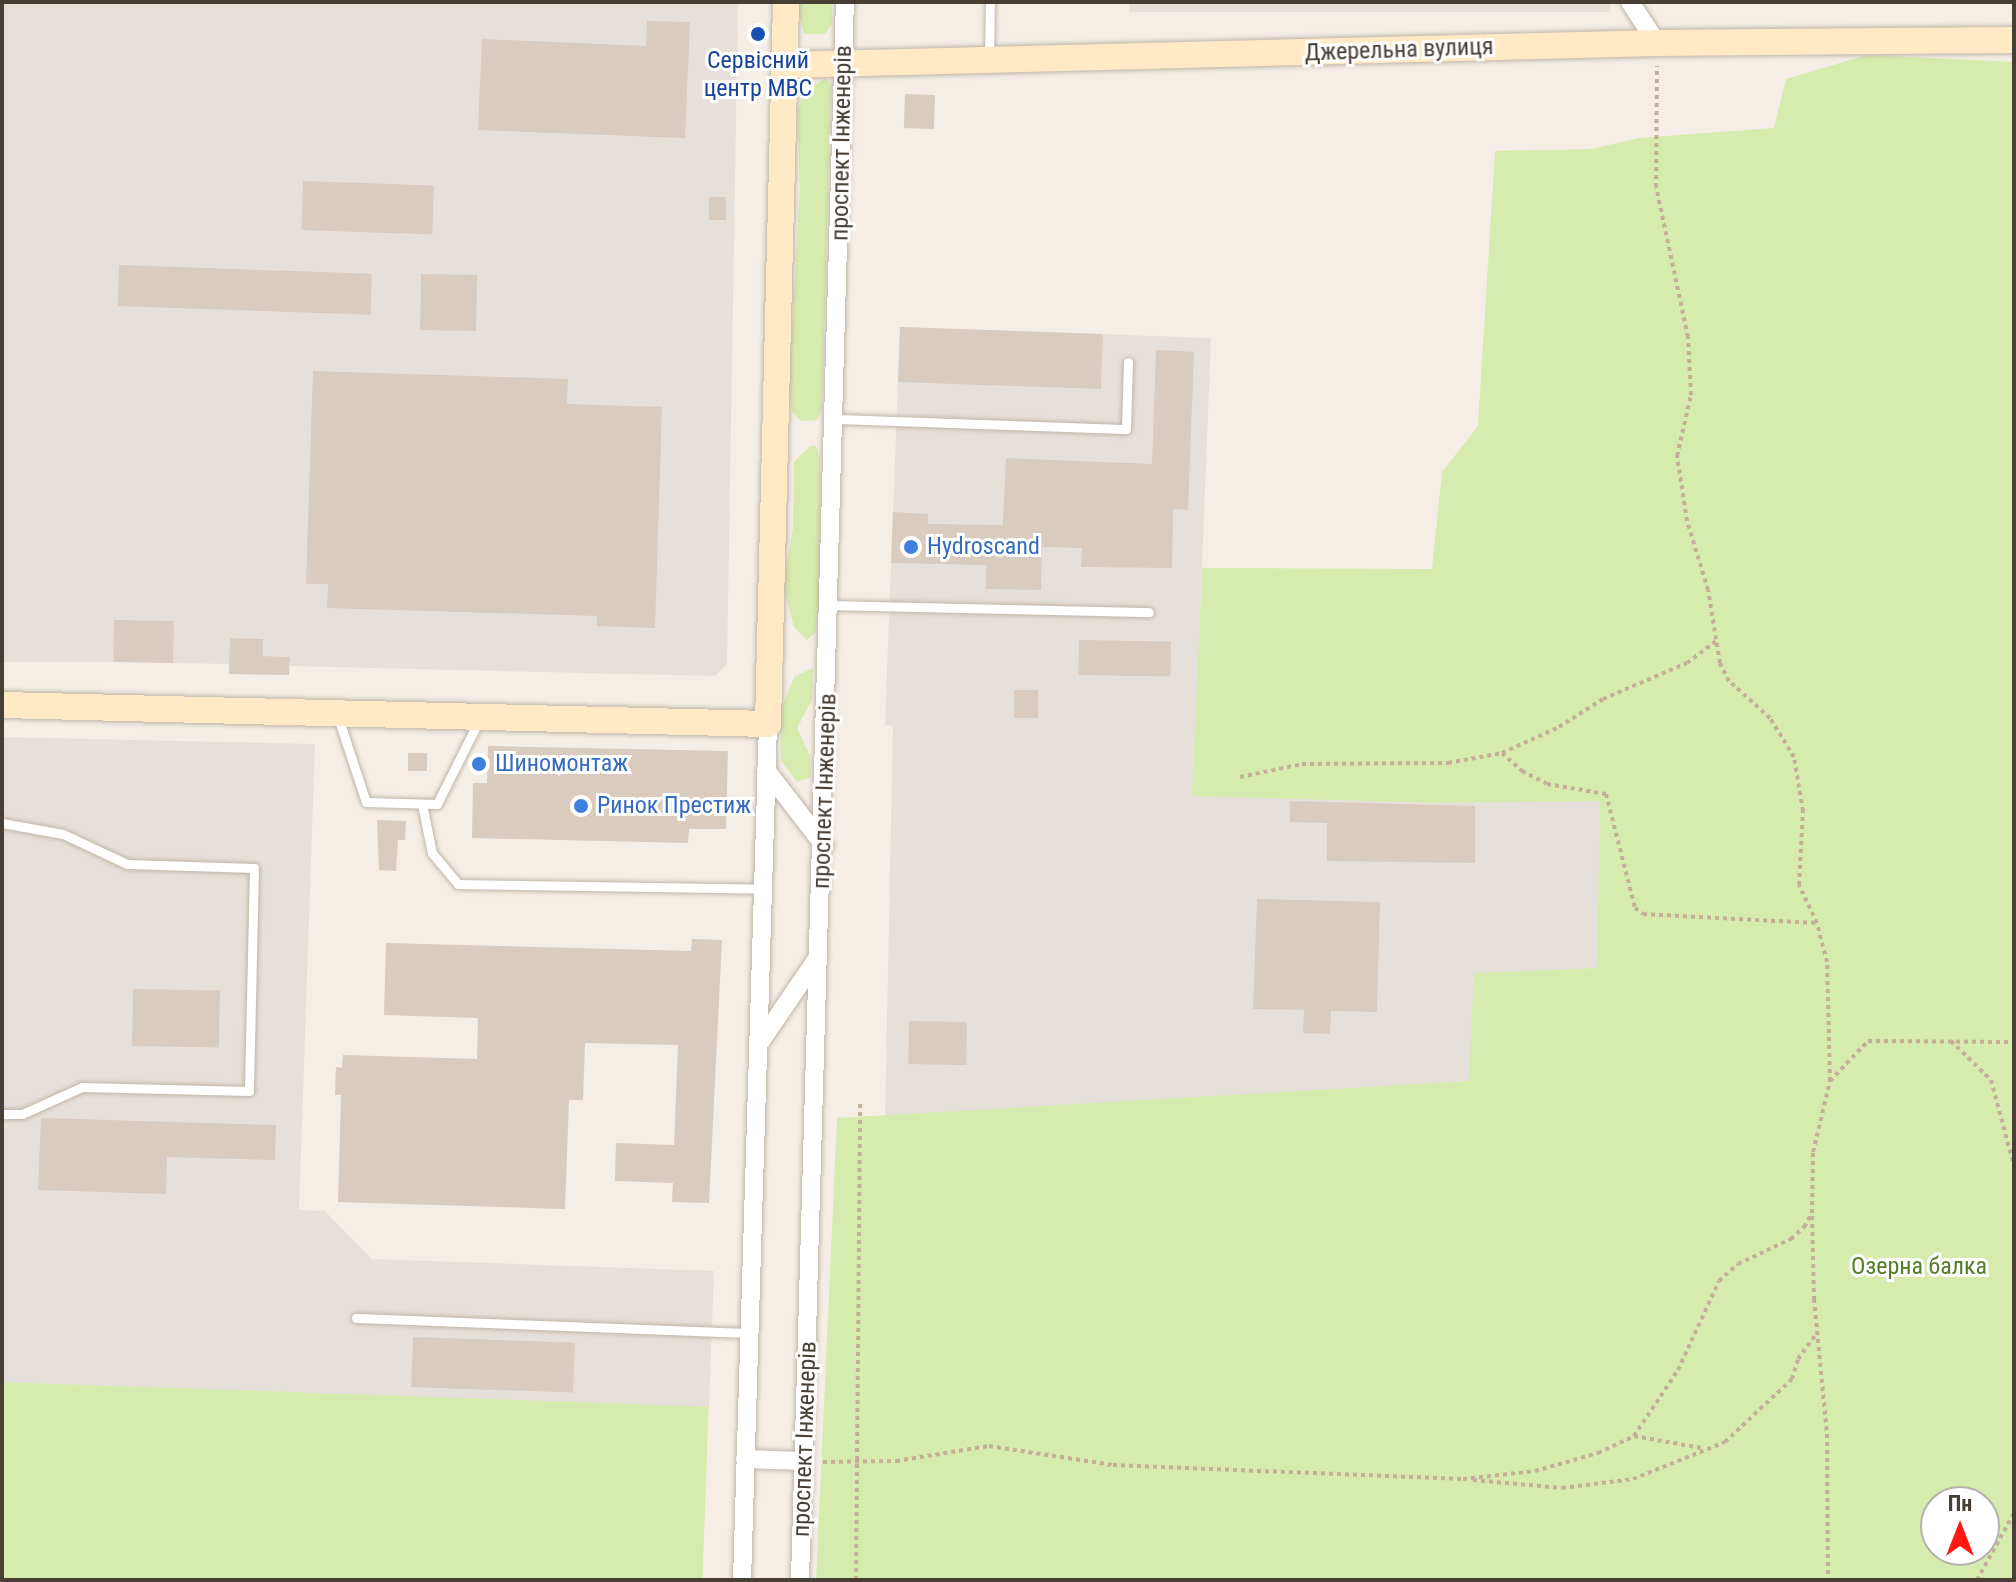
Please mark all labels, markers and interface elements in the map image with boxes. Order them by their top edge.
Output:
marker: Сервісний центр МВС [749,25,767,43]
street label: Джерельна вулиця [1304,32,1494,68]
street label: проспект Інженерів [826,45,858,241]
place label: Сервісний центр МВС [704,47,812,103]
place label: Hydroscand [927,533,1040,561]
marker: Hydroscand [902,538,920,556]
street label: проспект Інженерів [807,693,843,889]
place label: Шиномонтаж [495,750,628,778]
marker: Шиномонтаж [470,755,488,773]
place label: Ринок Престиж [597,792,751,820]
marker: Ринок Престиж [572,797,590,815]
park label: Озерна балка [1851,1253,1987,1281]
street label: проспект Інженерів [787,1341,823,1537]
north arrow [1920,1486,2000,1566]
text: Пн [1948,1491,1972,1516]

